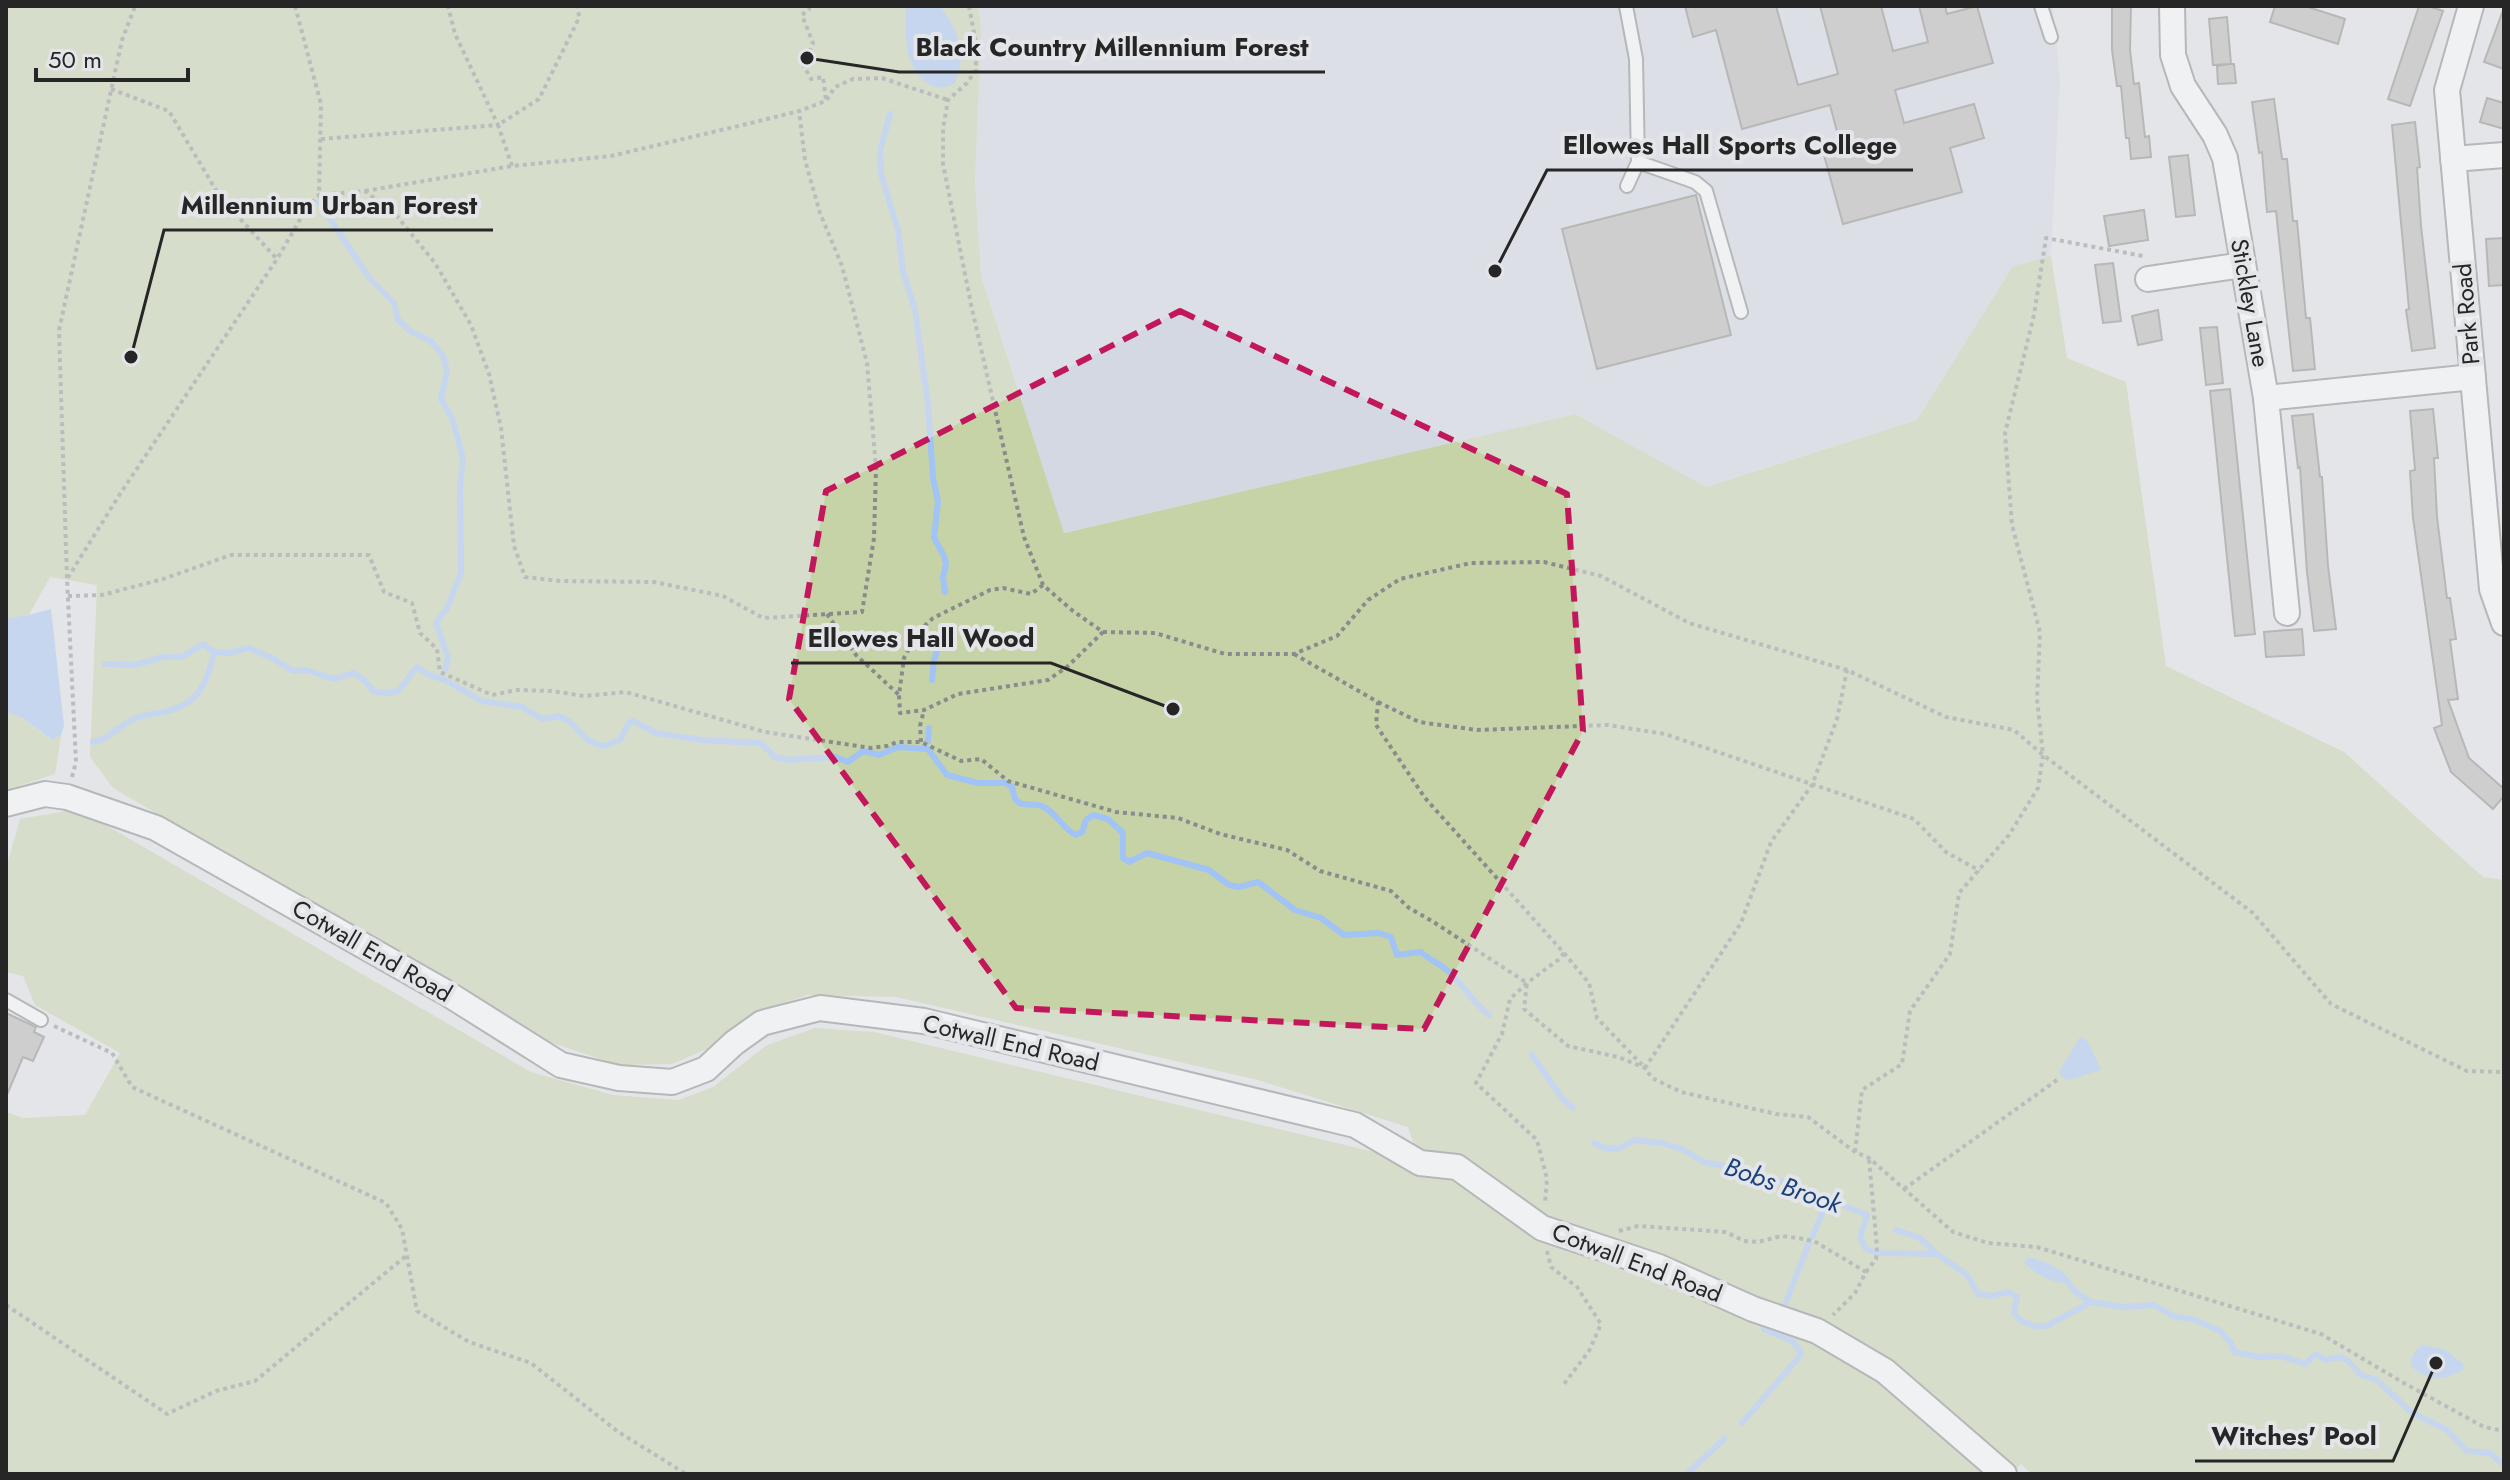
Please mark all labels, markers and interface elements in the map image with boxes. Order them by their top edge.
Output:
callout: Black Country Millennium Forest [899,22,1325,72]
text: Black Country Millennium Forest [915,28,1309,66]
scale bar [36,32,188,82]
text: 50 m [48,42,102,77]
callout: Ellowes Hall Sports College [1547,120,1913,170]
text: Ellowes Hall Sports College [1563,126,1897,164]
callout: Millennium Urban Forest [164,180,493,230]
text: Millennium Urban Forest [181,186,478,224]
street label: Stickley Lane [2222,236,2279,370]
street label: Park Road [2445,262,2488,366]
callout: Ellowes Hall Wood [791,613,1051,663]
text: Ellowes Hall Wood [807,619,1035,657]
street label: Cotwall End Road [286,890,459,1011]
street label: Cotwall End Road [920,1005,1103,1080]
water label: Bobs Brook [1719,1147,1848,1223]
street label: Cotwall End Road [1547,1214,1727,1311]
callout: Witches' Pool [2195,1411,2393,1461]
text: Witches' Pool [2211,1417,2377,1455]

